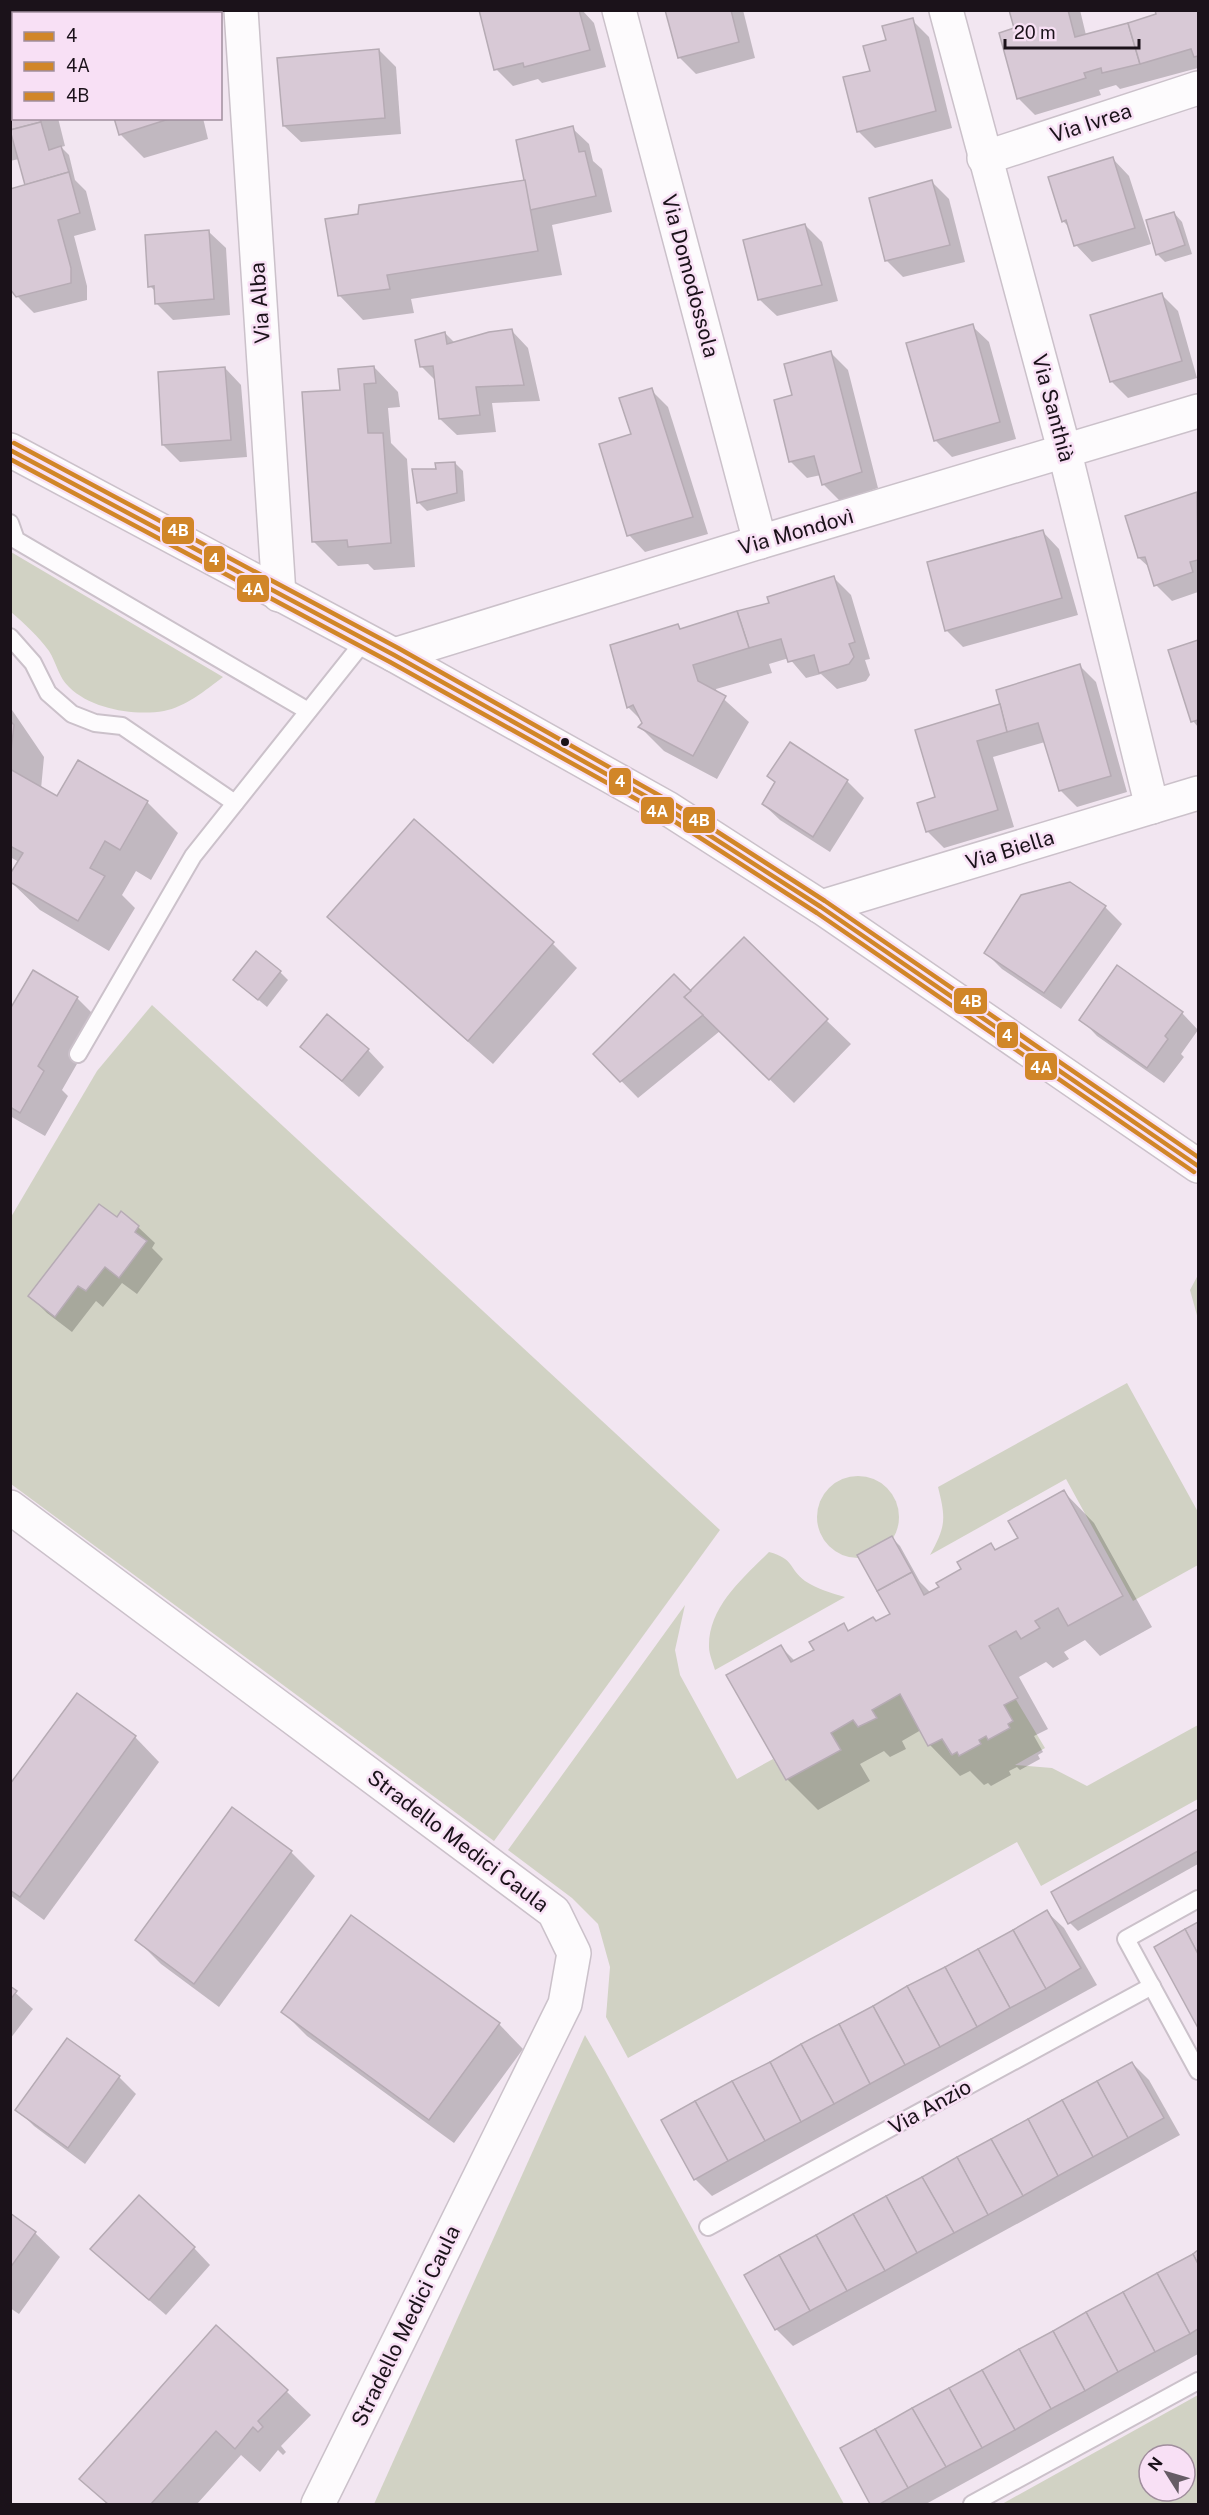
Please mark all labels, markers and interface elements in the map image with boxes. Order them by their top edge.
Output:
legend [12,12,222,120]
scale bar [1005,12,1138,50]
text: 20 m [1014,22,1056,43]
text: 4 [66,25,77,46]
text: 4A [66,55,90,76]
text: 4B [66,85,89,106]
street label: Via Ivrea [1047,98,1135,147]
street label: Via Domodossola [657,192,724,360]
street label: Via Alba [244,262,275,344]
street label: Via Santhià [1027,351,1080,464]
street label: Via Mondovì [736,503,856,560]
line badge: 4B [161,516,195,545]
text: 4B [167,521,189,540]
line badge: 4 [203,545,226,573]
text: 4 [209,550,220,569]
line badge: 4A [236,574,270,603]
text: 4A [242,580,264,599]
unlabelled marker [559,736,571,748]
line badge: 4 [608,767,632,796]
text: 4 [615,772,626,791]
line badge: 4A [640,796,675,825]
text: 4A [646,802,668,821]
line badge: 4B [682,806,716,834]
text: 4B [688,811,710,830]
street label: Via Biella [963,824,1057,875]
line badge: 4B [953,987,988,1015]
text: 4B [960,992,982,1011]
line badge: 4 [996,1021,1019,1049]
text: 4 [1002,1026,1013,1045]
line badge: 4A [1024,1052,1058,1081]
text: 4A [1030,1058,1052,1077]
street label: Stradello Medici Caula [363,1764,554,1917]
street label: Via Anzio [884,2074,975,2139]
street label: Stradello Medici Caula [346,2221,465,2430]
north arrow [1137,2443,1197,2503]
text: N [1144,2454,1167,2475]

